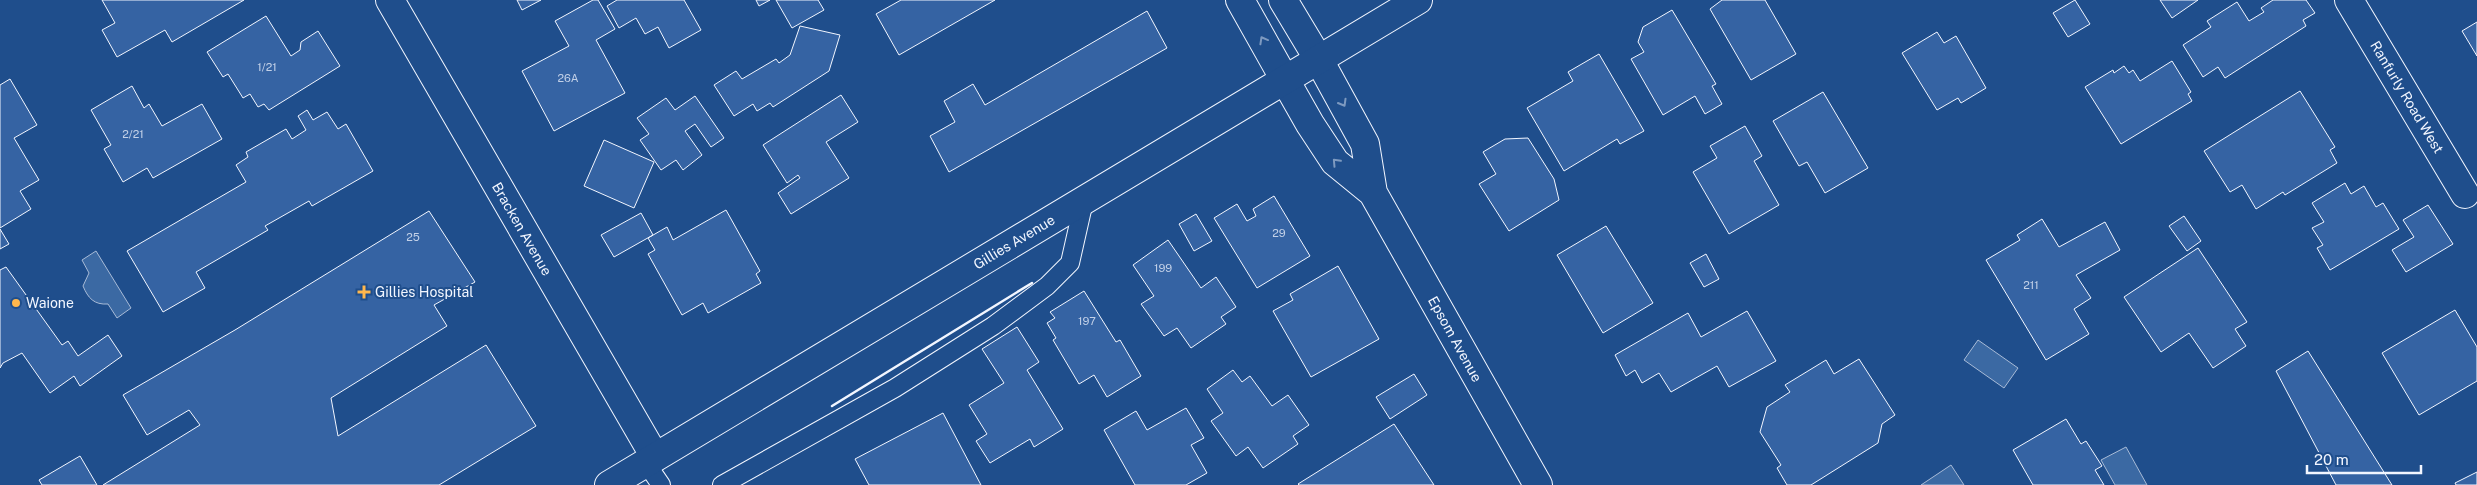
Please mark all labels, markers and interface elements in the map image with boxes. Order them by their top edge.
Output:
one-way arrow [1259,36,1269,45]
street label: Ranfurly Road West [2367,38,2447,156]
house number: 1/21 [257,61,277,73]
house number: 26A [557,72,579,84]
one-way arrow [1337,97,1347,106]
house number: 2/21 [122,128,144,140]
one-way arrow [1333,158,1342,167]
street label: Bracken Avenue [489,180,555,278]
street label: Gillies Avenue [970,211,1058,273]
house number: 29 [1272,227,1286,239]
house number: 25 [406,231,420,243]
house number: 199 [1154,262,1172,274]
house number: 211 [2023,279,2039,291]
place label: Gillies Hospital [375,284,474,300]
marker: Gillies Hospital [357,285,371,299]
street label: Epsom Avenue [1425,293,1485,385]
place label: Waione [26,295,74,311]
marker: Waione [10,297,22,309]
house number: 197 [1078,315,1096,327]
scale bar [2307,442,2421,474]
text: 20 m [2314,451,2349,468]

